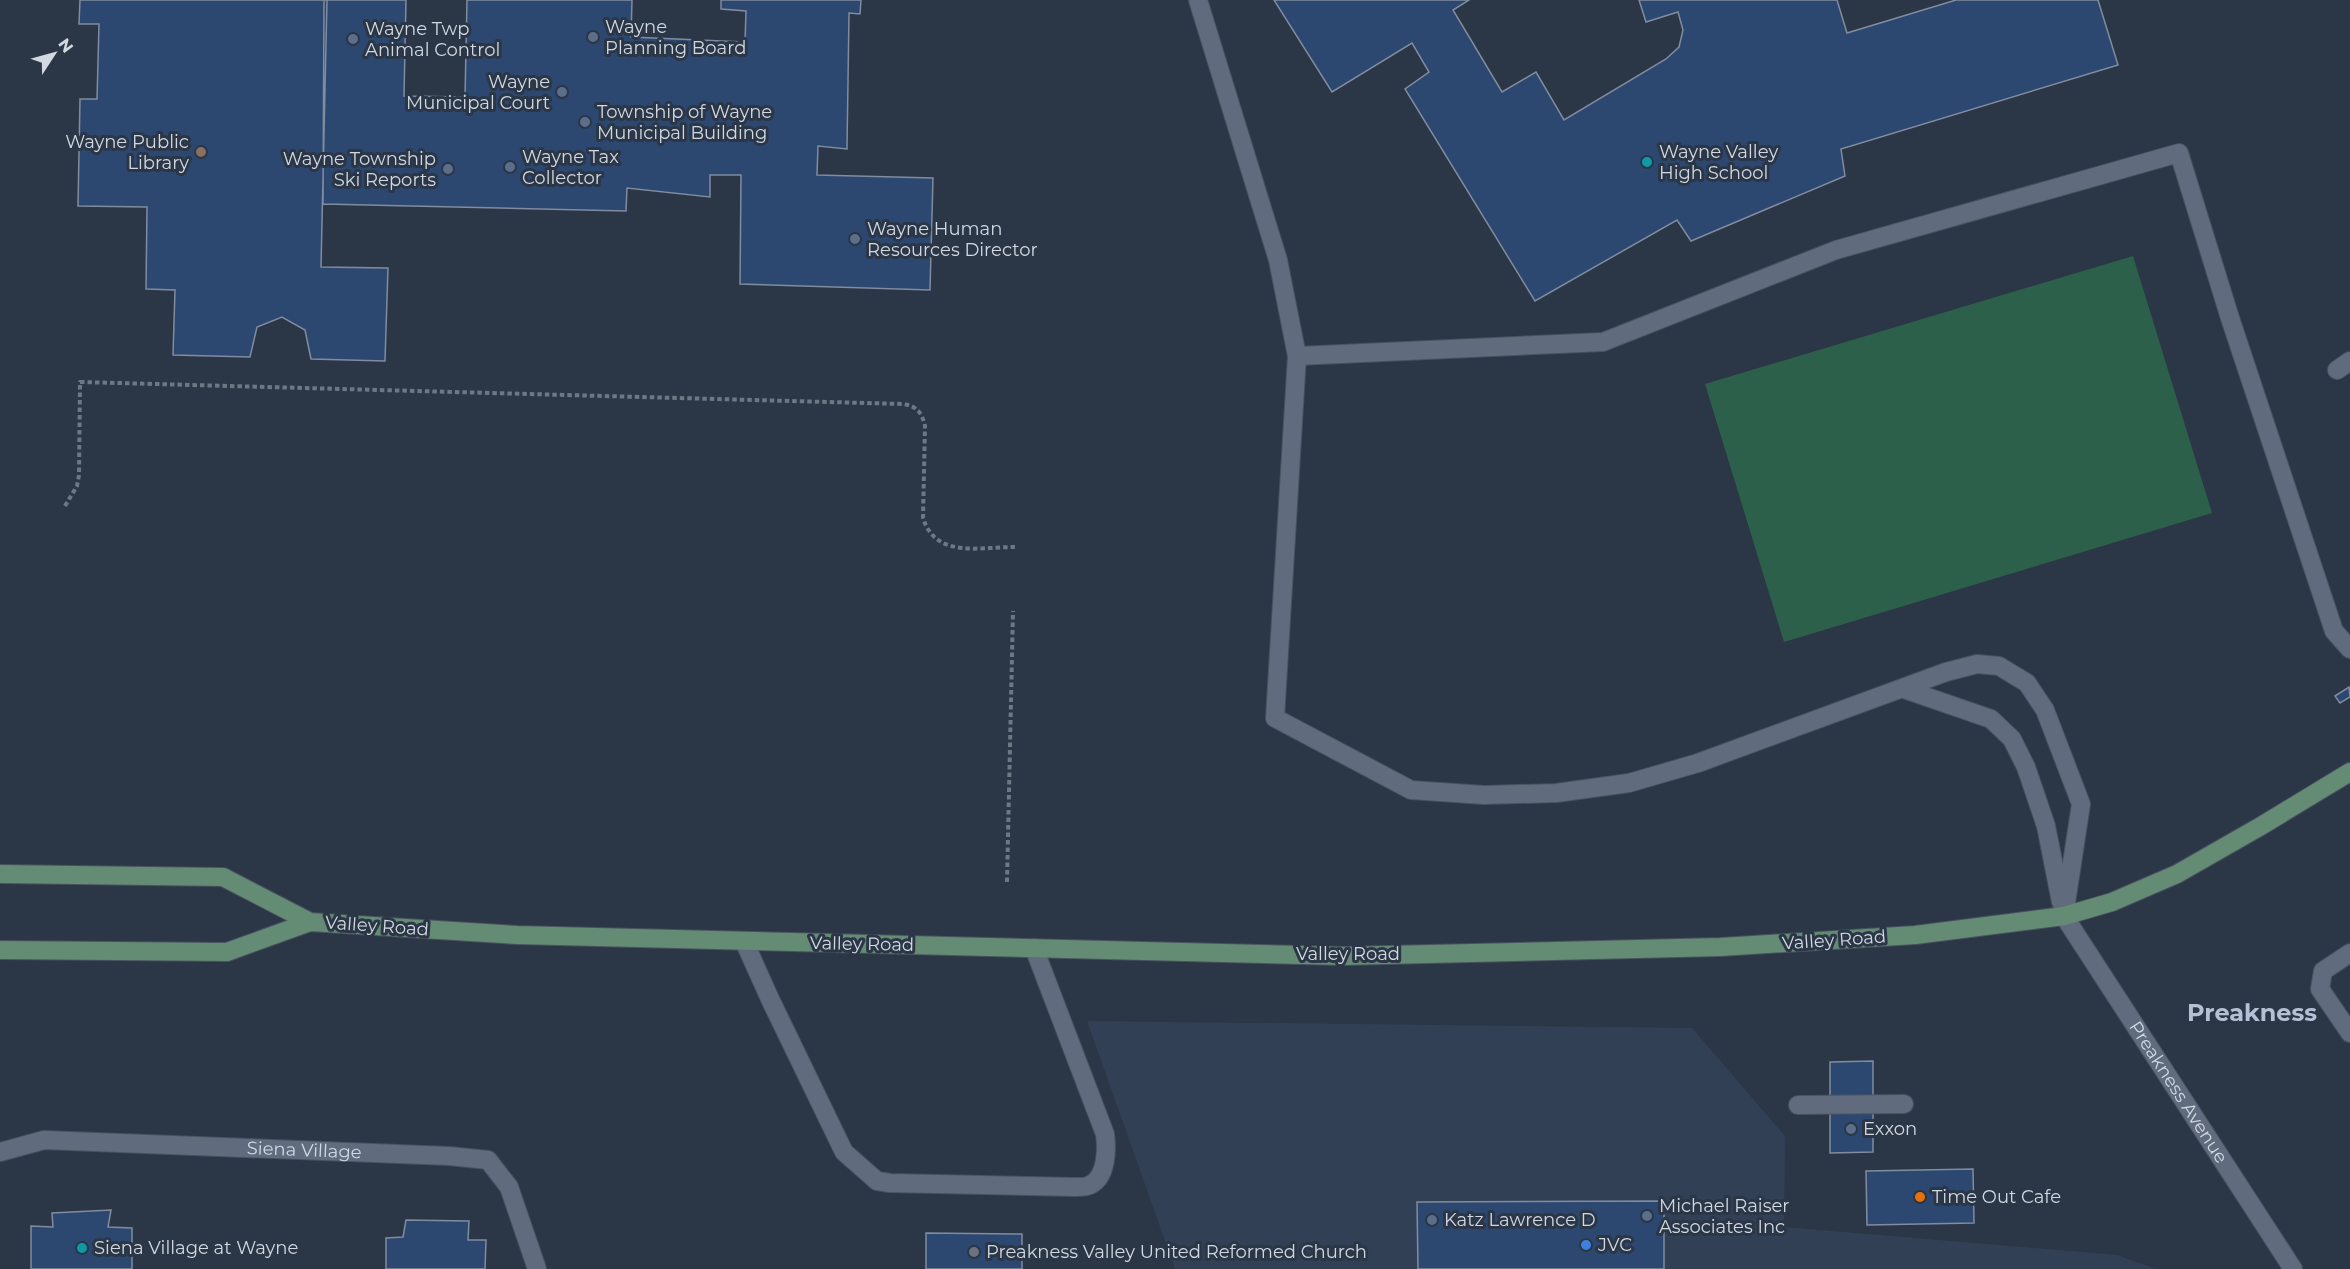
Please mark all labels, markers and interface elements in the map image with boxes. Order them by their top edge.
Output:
place label: Wayne Planning Board [605,16,746,59]
place label: Wayne Twp Animal Control [365,18,500,61]
north arrow [24,24,84,84]
marker: Wayne Planning Board [586,30,600,44]
marker: Wayne Twp Animal Control [346,32,360,46]
text: N [54,35,77,56]
place label: Wayne Municipal Court [406,71,550,114]
marker: Wayne Municipal Court [555,85,569,99]
place label: Township of Wayne Municipal Building [597,101,772,144]
marker: Township of Wayne Municipal Building [578,115,592,129]
place label: Wayne Public Library [65,131,189,174]
place label: Wayne Valley High School [1659,141,1778,184]
marker: Wayne Public Library [194,145,208,159]
place label: Wayne Tax Collector [522,146,619,189]
place label: Wayne Township Ski Reports [283,148,436,191]
marker: Wayne Valley High School [1640,155,1654,169]
marker: Wayne Tax Collector [503,160,517,174]
marker: Wayne Township Ski Reports [441,162,455,176]
place label: Wayne Human Resources Director [867,218,1038,261]
marker: Wayne Human Resources Director [848,232,862,246]
street label: Valley Road [324,911,430,941]
street label: Valley Road [1781,925,1887,955]
street label: Valley Road [810,932,914,956]
street label: Valley Road [1296,943,1400,965]
district label: Preakness [2187,998,2317,1027]
street label: Preakness Avenue [2124,1017,2232,1167]
place label: Exxon [1863,1118,1917,1140]
marker: Exxon [1844,1122,1858,1136]
street label: Siena Village [246,1137,362,1164]
place label: Time Out Cafe [1932,1186,2061,1208]
marker: Time Out Cafe [1913,1190,1927,1204]
place label: Michael Raiser Associates Inc [1659,1195,1790,1238]
place label: Katz Lawrence D [1444,1209,1596,1231]
marker: Michael Raiser Associates Inc [1640,1209,1654,1223]
marker: Katz Lawrence D [1425,1213,1439,1227]
place label: JVC [1597,1234,1632,1256]
place label: Siena Village at Wayne [94,1237,298,1259]
marker: JVC [1579,1238,1593,1252]
marker: Siena Village at Wayne [75,1241,89,1255]
place label: Preakness Valley United Reformed Church [986,1241,1367,1263]
marker: Preakness Valley United Reformed Church [967,1245,981,1259]

